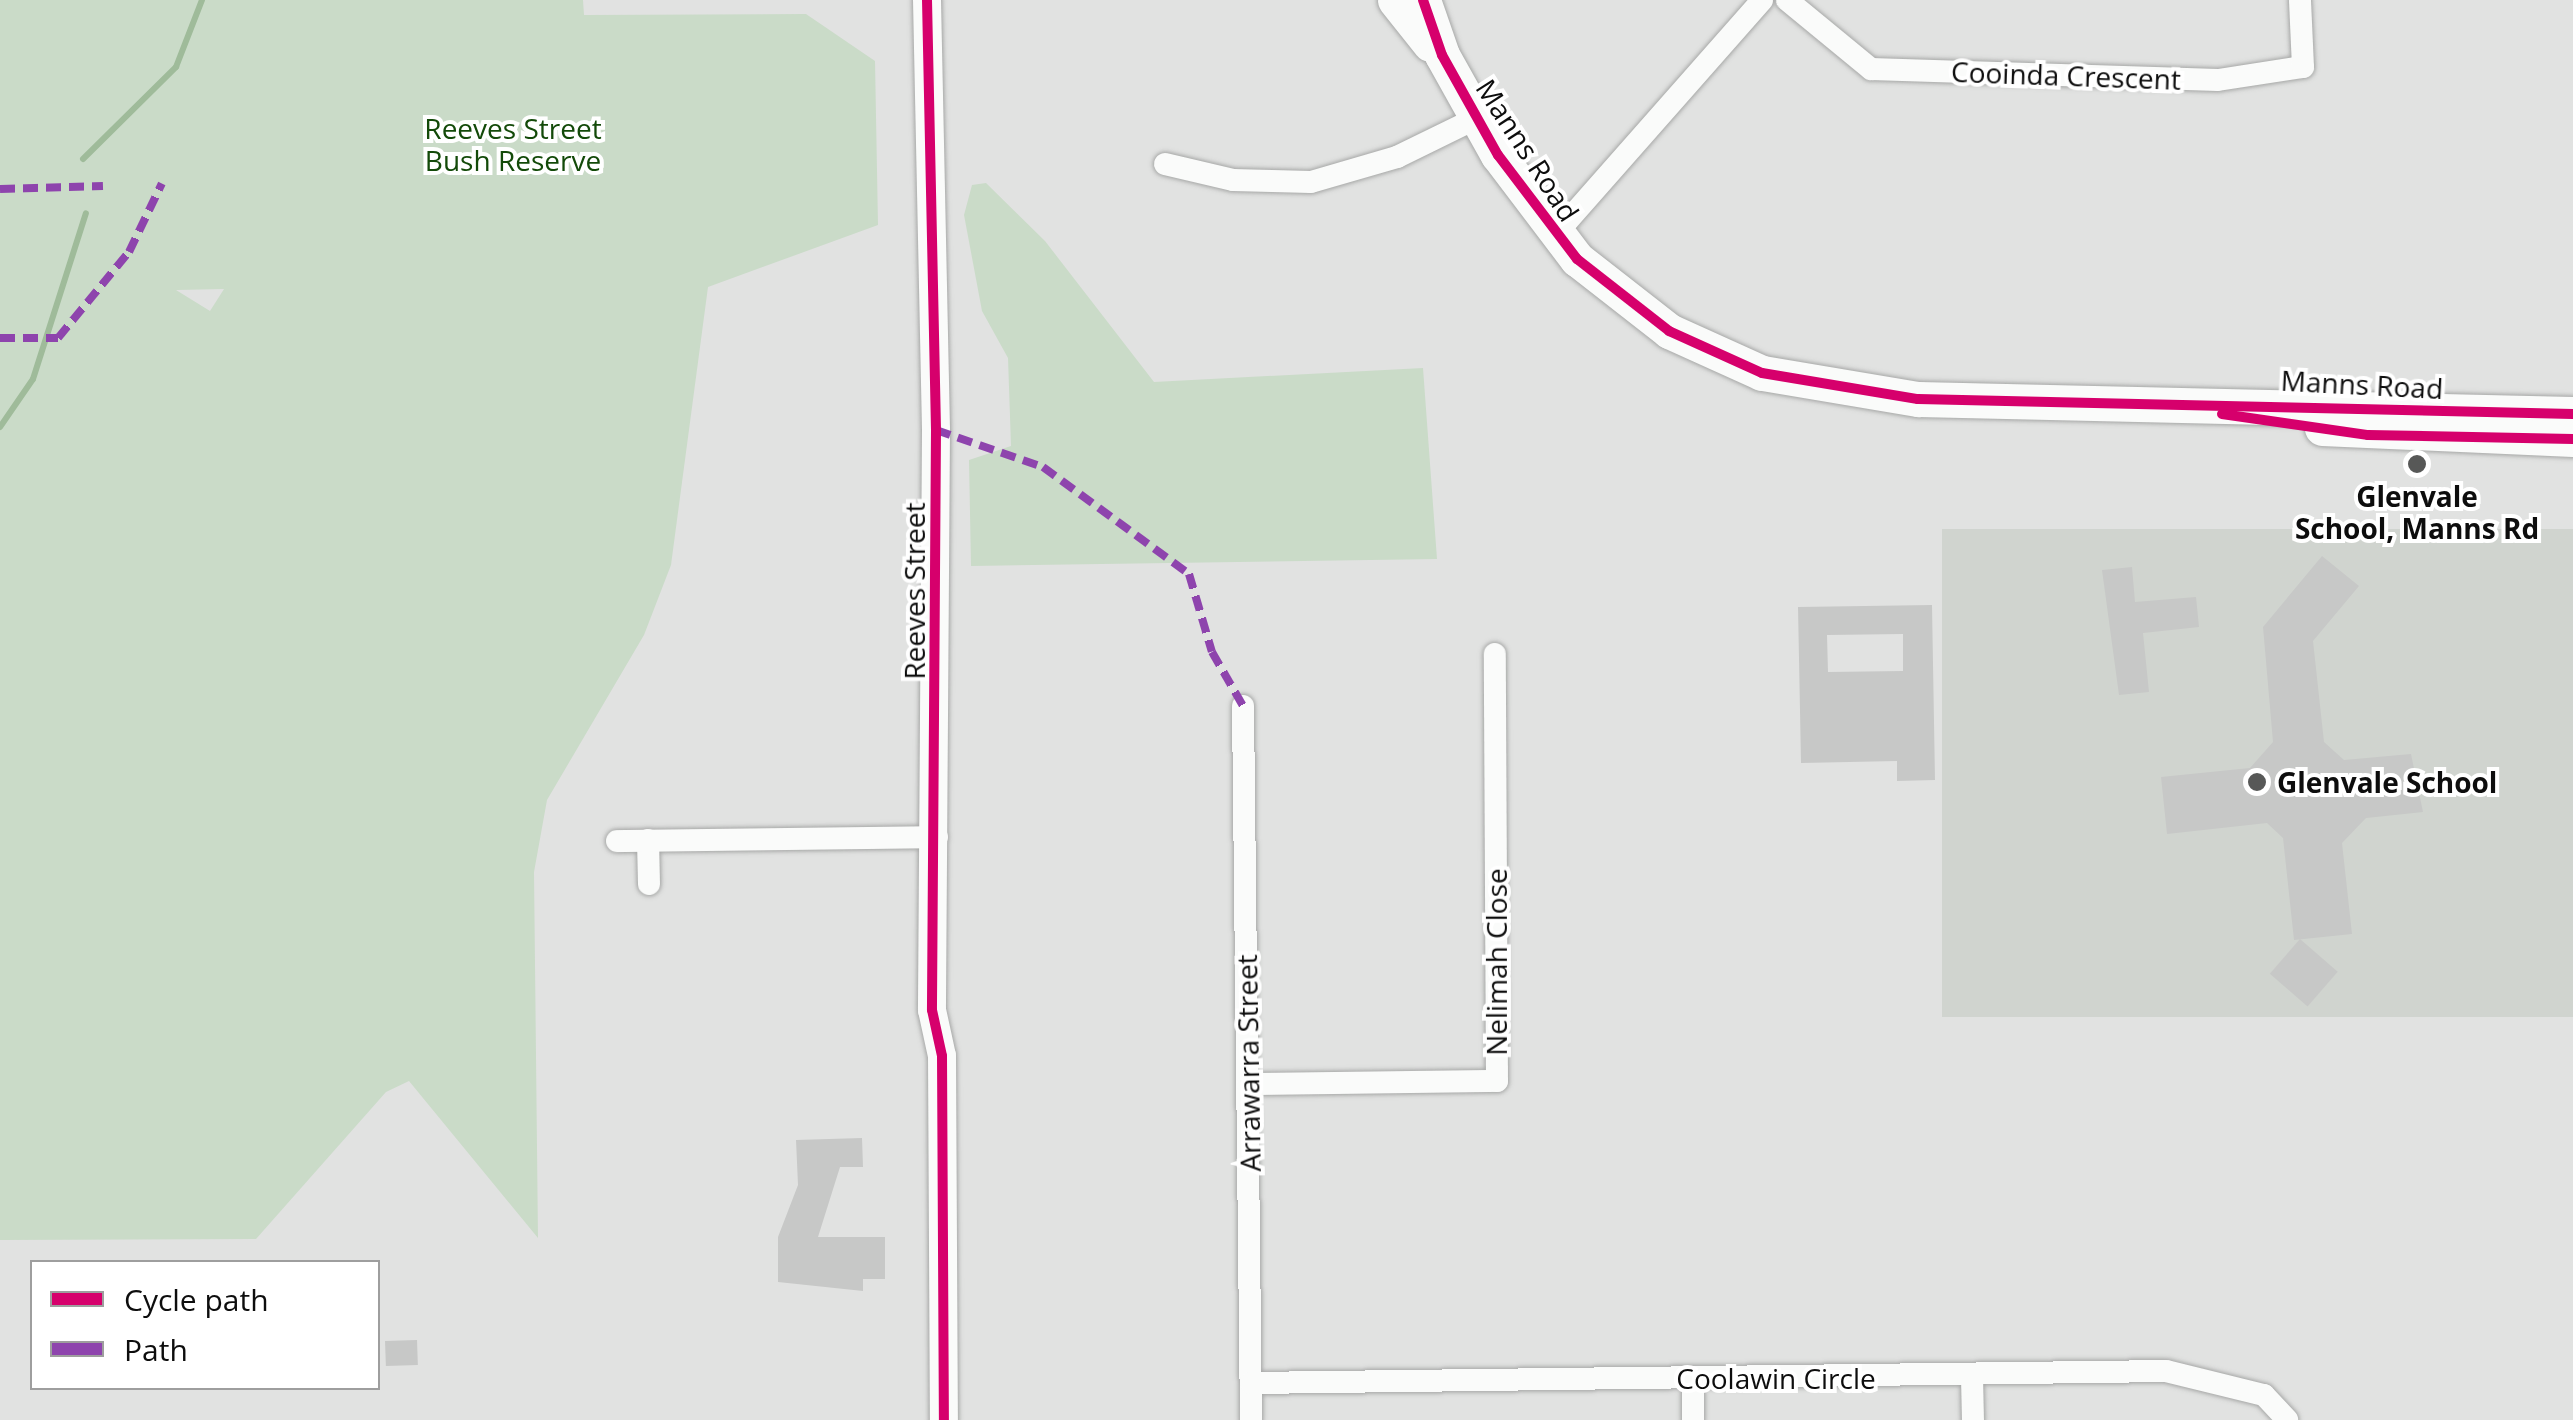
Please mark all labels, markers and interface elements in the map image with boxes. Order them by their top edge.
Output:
street label: Cooinda Crescent [1951,54,2181,96]
street label: Manns Road [1470,73,1586,227]
park label: Reeves Street Bush Reserve [424,111,602,177]
street label: Manns Road [2280,363,2444,405]
marker: Glenvale School, Manns Rd [2406,453,2428,475]
place label: Glenvale School, Manns Rd [2295,479,2539,545]
street label: Reeves Street [897,502,931,680]
place label: Glenvale School [2277,765,2497,799]
marker: Glenvale School [2246,771,2268,793]
street label: Nelimah Close [1479,868,1513,1056]
street label: Arrawarra Street [1229,954,1267,1172]
legend [30,1260,380,1390]
text: Cycle path [124,1279,269,1320]
text: Path [124,1329,188,1370]
street label: Coolawin Circle [1676,1361,1876,1395]

